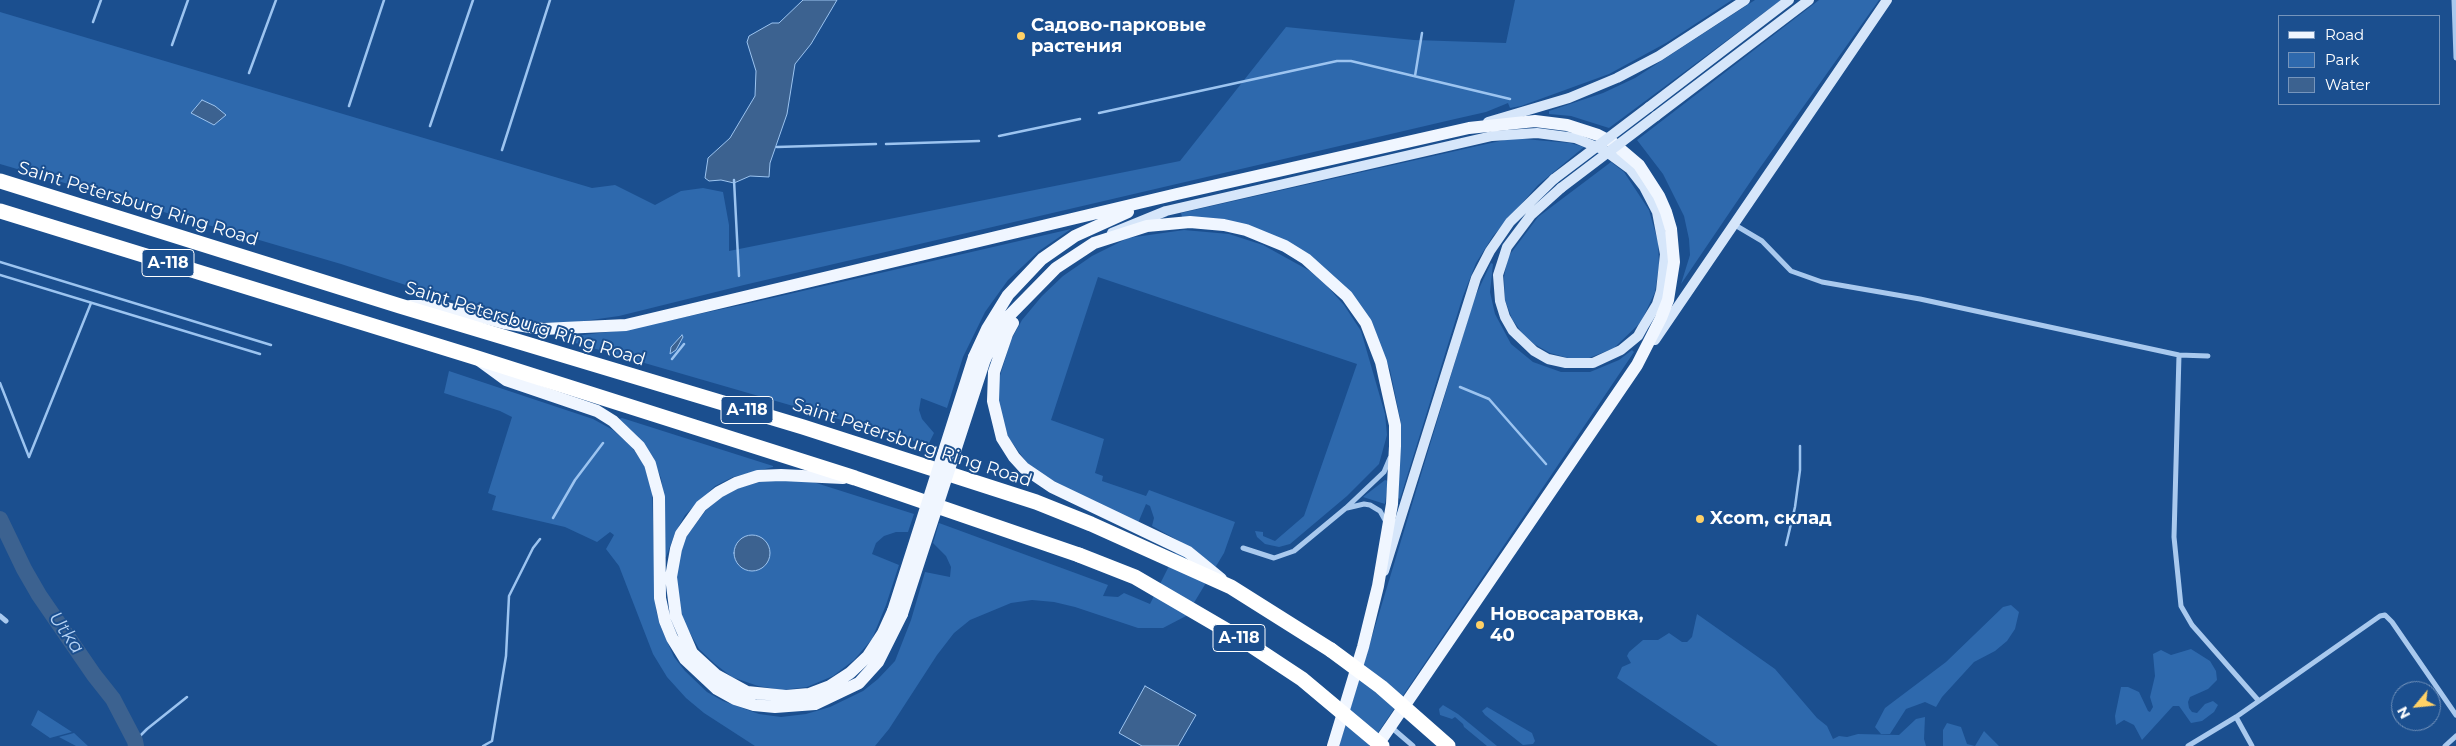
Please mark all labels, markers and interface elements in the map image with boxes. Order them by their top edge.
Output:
place label: Садово-парковые растения [1031,15,1206,58]
legend [2278,15,2441,105]
text: Road [2325,25,2364,44]
marker: Садово-парковые растения [1015,30,1027,42]
text: Park [2325,50,2359,69]
text: Water [2325,75,2371,94]
street label: Saint Petersburg Ring Road [15,157,261,251]
road number: А-118 [142,250,194,276]
street label: Saint Petersburg Ring Road [402,277,648,371]
street label: Saint Petersburg Ring Road [790,394,1034,492]
road number: А-118 [721,396,773,424]
place label: Xсom, склад [1710,508,1832,530]
marker: Xсom, склад [1694,513,1706,525]
place label: Новосаратовка, 40 [1490,604,1643,646]
water label: Utka [43,608,89,658]
marker: Новосаратовка, 40 [1474,619,1486,631]
road number: А-118 [1213,624,1265,651]
north arrow [2391,681,2441,731]
text: N [2393,703,2414,722]

